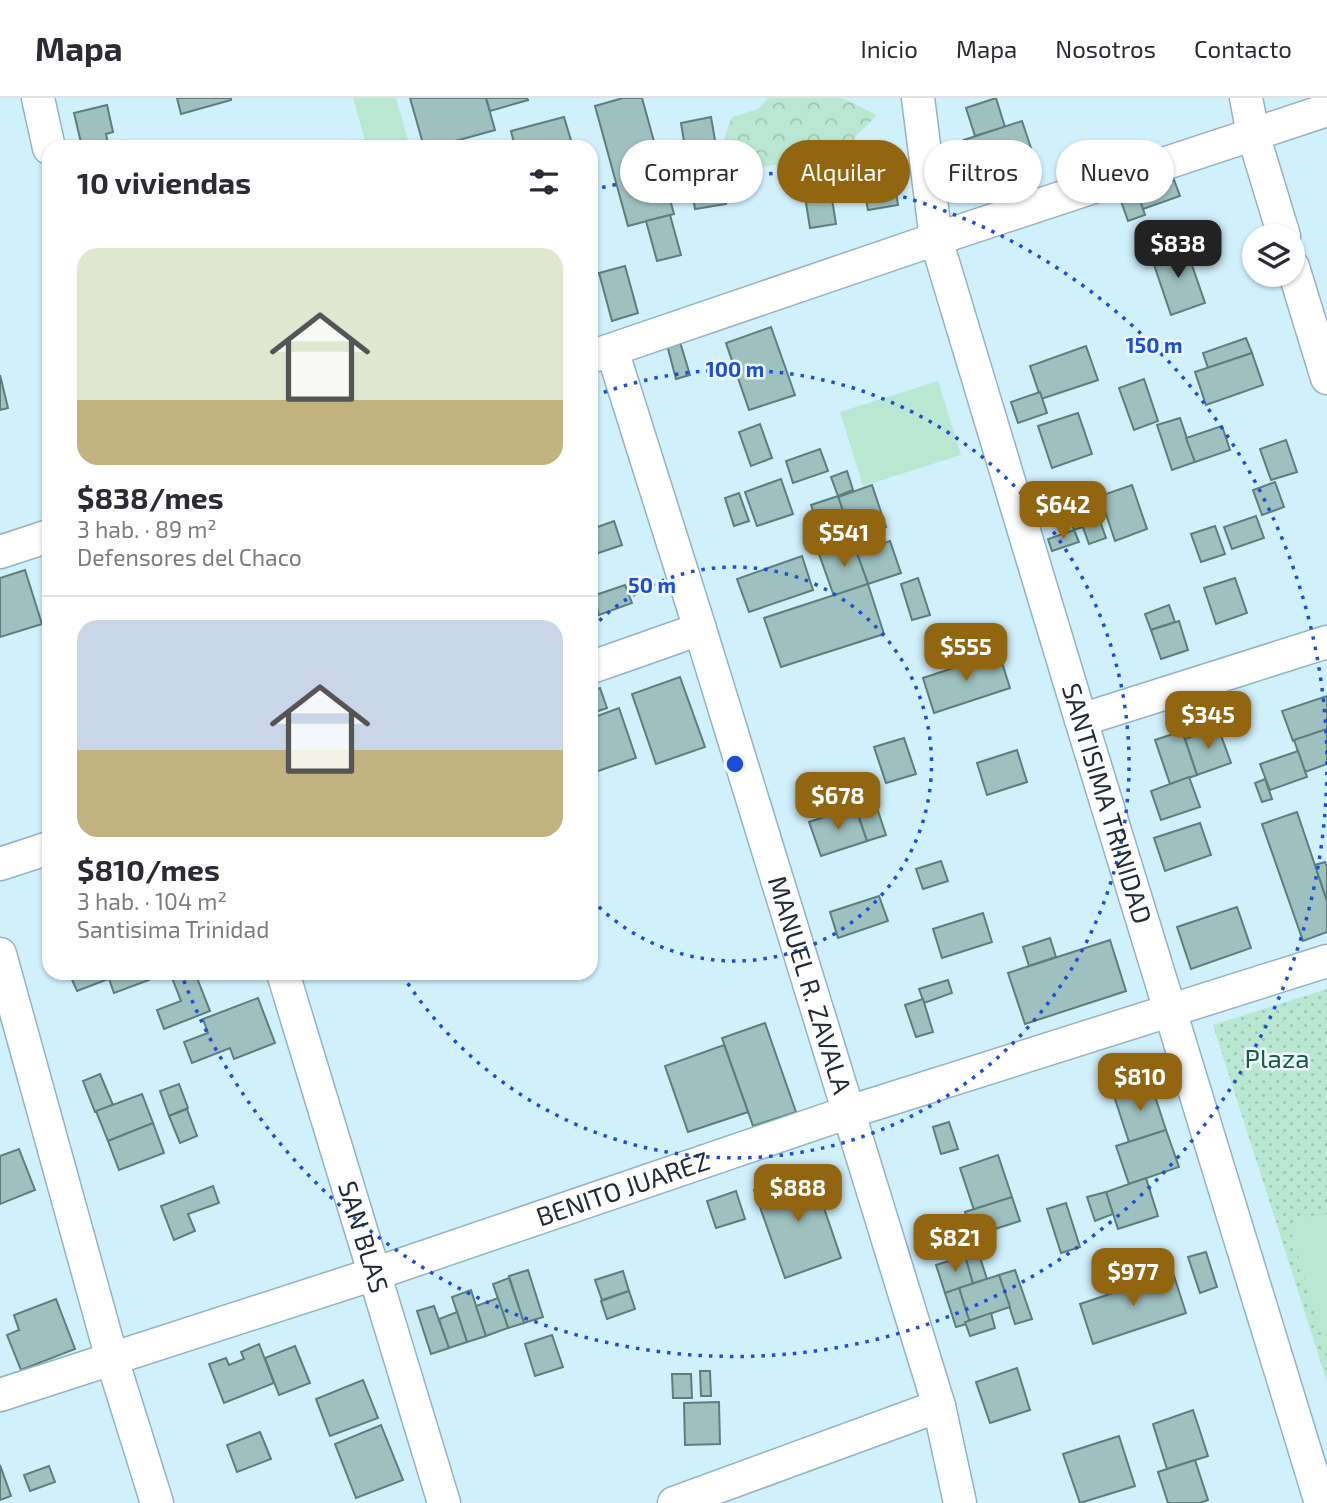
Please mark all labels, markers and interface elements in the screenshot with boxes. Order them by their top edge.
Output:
text: Mapa [35,28,123,68]
text: Inicio [860,34,918,63]
text: Mapa [956,34,1017,63]
text: Nosotros [1055,34,1156,63]
text: Contacto [1194,34,1292,63]
chip: Comprar [620,140,763,203]
chip: Alquilar [777,140,910,203]
chip: Filtros [924,140,1042,203]
chip: Nuevo [1056,140,1174,203]
icon: filters [525,163,563,201]
text: 10 viviendas [77,164,251,200]
pin: $838 [1137,220,1219,280]
map controls [1242,224,1305,287]
button: layers [1242,224,1305,287]
text: $838 [1150,229,1206,257]
icon: home [257,294,383,420]
text: 150 m [1126,332,1182,357]
text: 100 m [706,356,764,381]
text: $838/mes [77,479,224,515]
pin: $642 [1022,482,1104,541]
text: $642 [1036,490,1090,518]
pin: $541 [803,510,885,569]
text: 3 hab. · 89 m² [77,515,217,543]
text: $541 [819,518,869,546]
text: Defensores del Chaco [77,543,302,571]
text: 50 m [628,572,676,597]
pin: $555 [925,624,1007,683]
text: $555 [940,632,992,660]
icon: home [257,666,383,792]
street label: SANTISIMA TRINIDAD [1057,679,1159,927]
pin: $345 [1167,692,1249,751]
text: $345 [1181,700,1235,728]
centre of rings [723,752,747,776]
pin: $678 [797,772,879,832]
text: $678 [811,781,865,809]
text: $810/mes [77,851,220,887]
street label: MANUEL R. ZAVALA [763,872,859,1097]
text: 3 hab. · 104 m² [77,887,227,915]
text: Santisima Trinidad [77,915,269,943]
park label: Plaza [1245,1042,1309,1073]
pin: $810 [1099,1054,1181,1113]
text: $810 [1114,1062,1166,1090]
street label: BENITO JUAREZ [532,1144,713,1232]
pin: $888 [757,1164,839,1224]
text: $888 [770,1173,826,1201]
street label: SAN BLAS [333,1177,396,1296]
pin: $821 [914,1214,996,1274]
text: $821 [930,1223,980,1251]
pin: $977 [1092,1248,1174,1308]
text: $977 [1107,1257,1159,1285]

